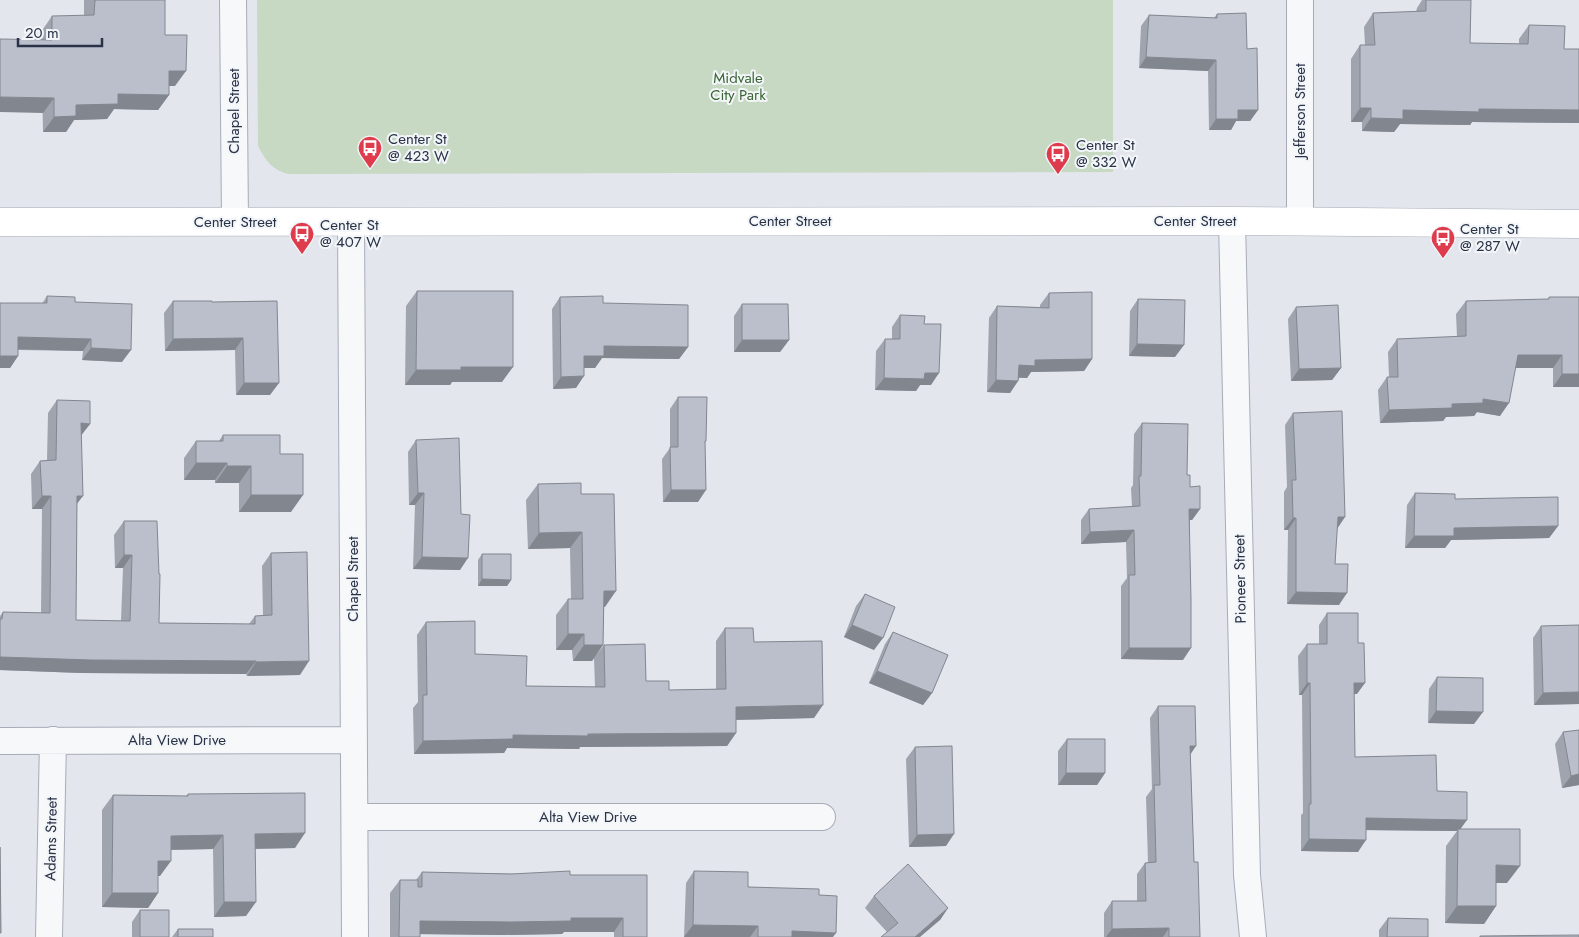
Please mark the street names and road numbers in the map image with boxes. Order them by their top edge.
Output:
street label: Jefferson Street [1289,63,1311,161]
street label: Chapel Street [223,68,245,154]
street label: Center Street [749,210,832,232]
street label: Center Street [1154,210,1237,232]
street label: Center Street [194,211,277,233]
street label: Pioneer Street [1228,534,1252,624]
street label: Chapel Street [342,536,364,622]
street label: Alta View Drive [128,729,226,751]
street label: Adams Street [39,797,63,881]
street label: Alta View Drive [539,806,637,828]

